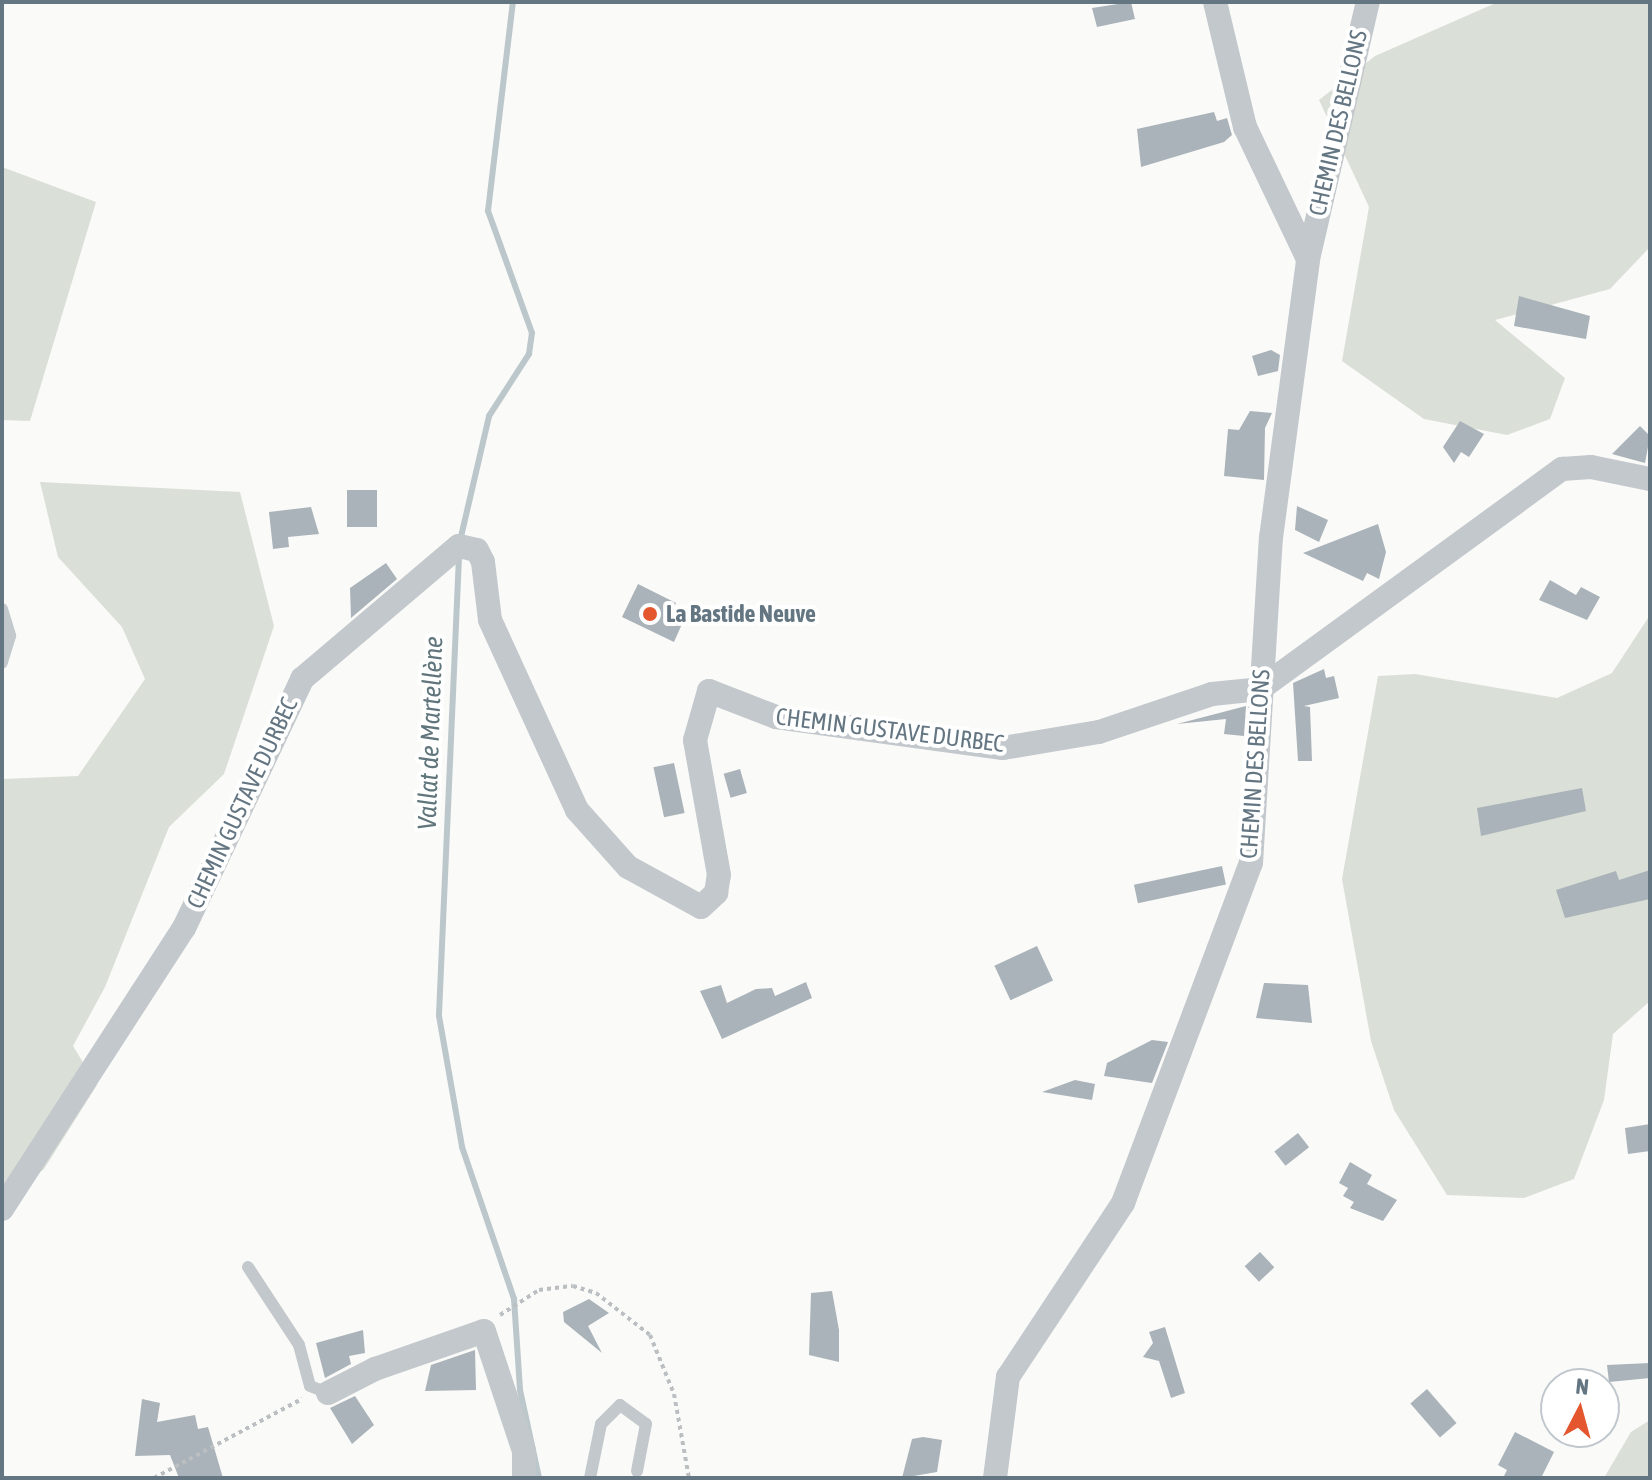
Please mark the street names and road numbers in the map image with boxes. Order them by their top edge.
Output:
street label: CHEMIN DES BELLONS [1303,27,1373,219]
street label: CHEMIN DES BELLONS [1234,668,1276,860]
street label: CHEMIN GUSTAVE DURBEC [180,693,304,913]
street label: CHEMIN GUSTAVE DURBEC [774,702,1006,758]

